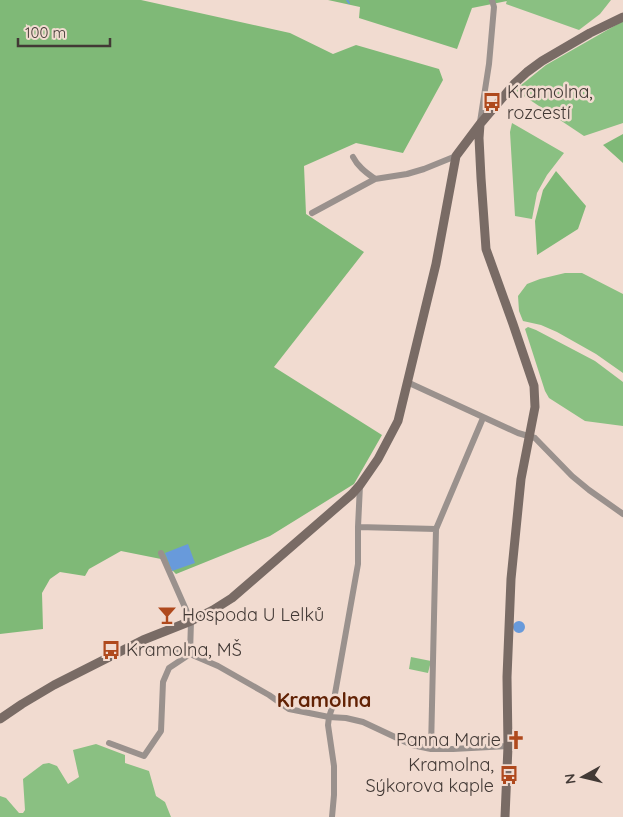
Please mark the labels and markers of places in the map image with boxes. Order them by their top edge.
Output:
place label: Kramolna, rozcestí [507,80,593,124]
bus stop icon: Kramolna, rozcestí [481,91,503,113]
place label: Hospoda U Lelků [182,603,324,626]
bar icon: Hospoda U Lelků [156,604,178,626]
place label: Kramolna, MŠ [126,638,242,661]
bus stop icon: Kramolna, MŠ [100,639,122,661]
place label: Panna Marie [396,728,501,751]
church icon: Panna Marie [505,729,527,751]
place label: Kramolna, Sýkorova kaple [365,753,494,797]
bus stop icon: Kramolna, Sýkorova kaple [498,764,520,786]

